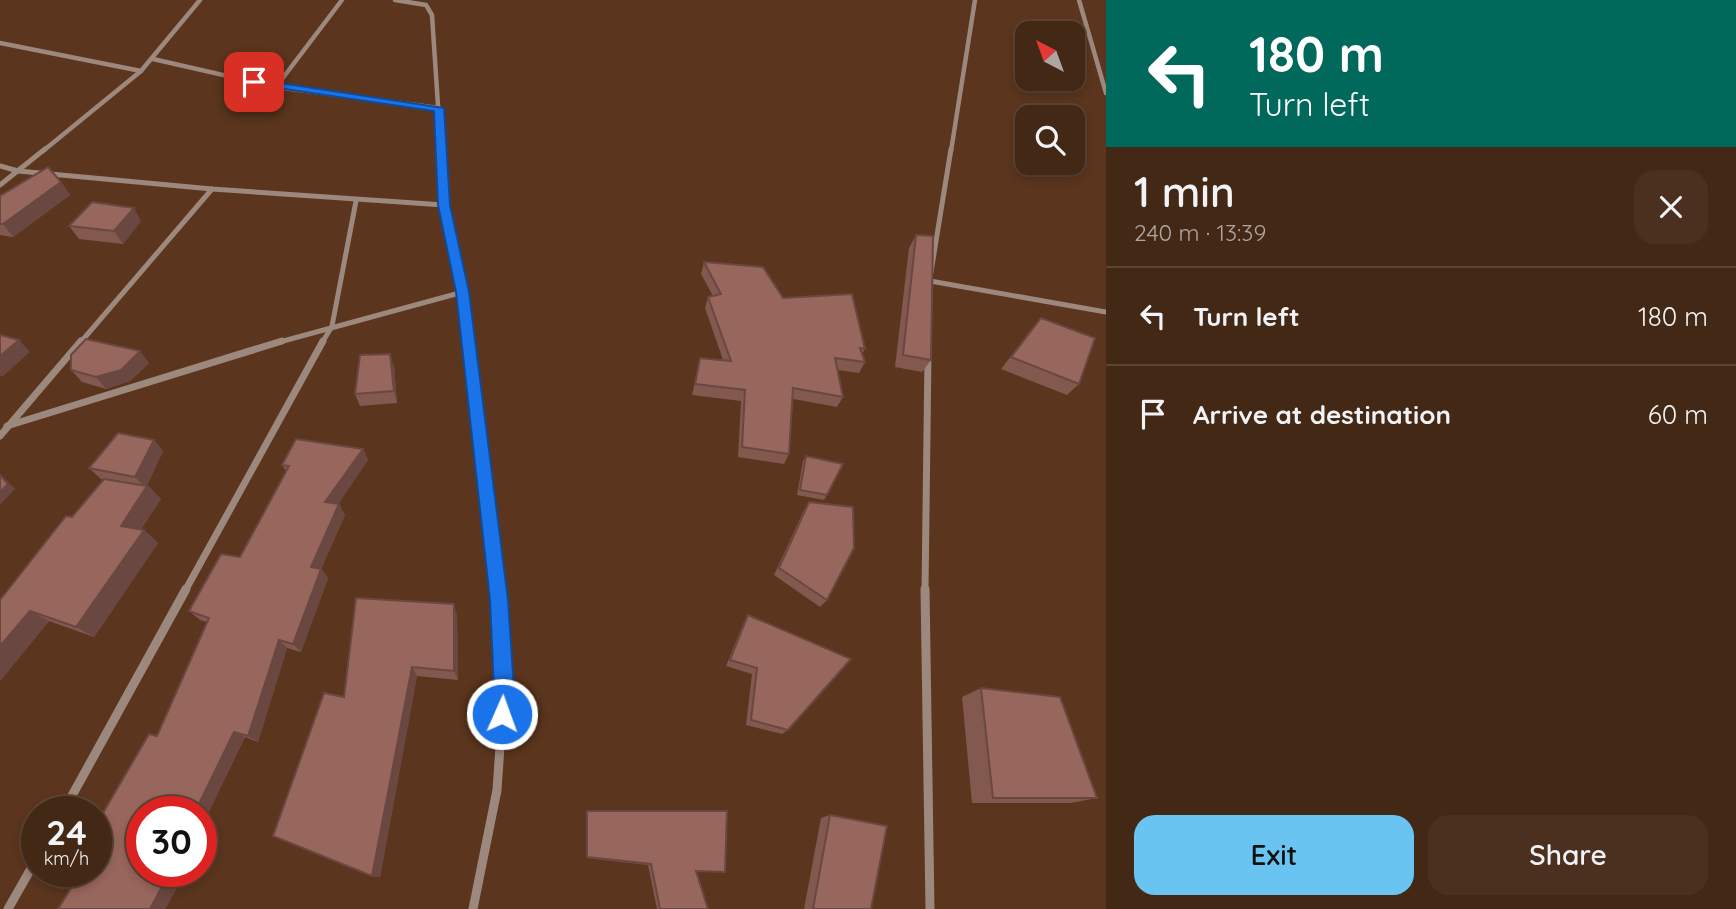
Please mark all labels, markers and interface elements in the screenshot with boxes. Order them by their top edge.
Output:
north arrow [1015,21,1085,91]
map controls [1015,21,1085,175]
text: 180 m [1249,23,1384,84]
icon: left [1134,28,1225,119]
pin [224,52,284,112]
icon: arrive [235,63,273,101]
text: Turn left [1249,84,1370,124]
button: search [1015,105,1085,175]
text: 1 min [1134,165,1235,218]
button: close [1634,170,1708,244]
text: 240 m · 13:39 [1134,218,1266,247]
icon: left [1134,297,1172,335]
text: Turn left [1193,300,1300,333]
text: 180 m [1638,300,1708,333]
icon: arrive [1134,395,1172,433]
text: Arrive at destination [1193,398,1451,431]
text: 60 m [1648,398,1708,431]
position arrow [465,677,539,751]
speed limit sign: 30 [126,796,217,887]
text: 24 [46,810,87,854]
button: Exit [1134,815,1414,895]
button: Share [1428,815,1708,895]
text: km/h [44,847,89,870]

